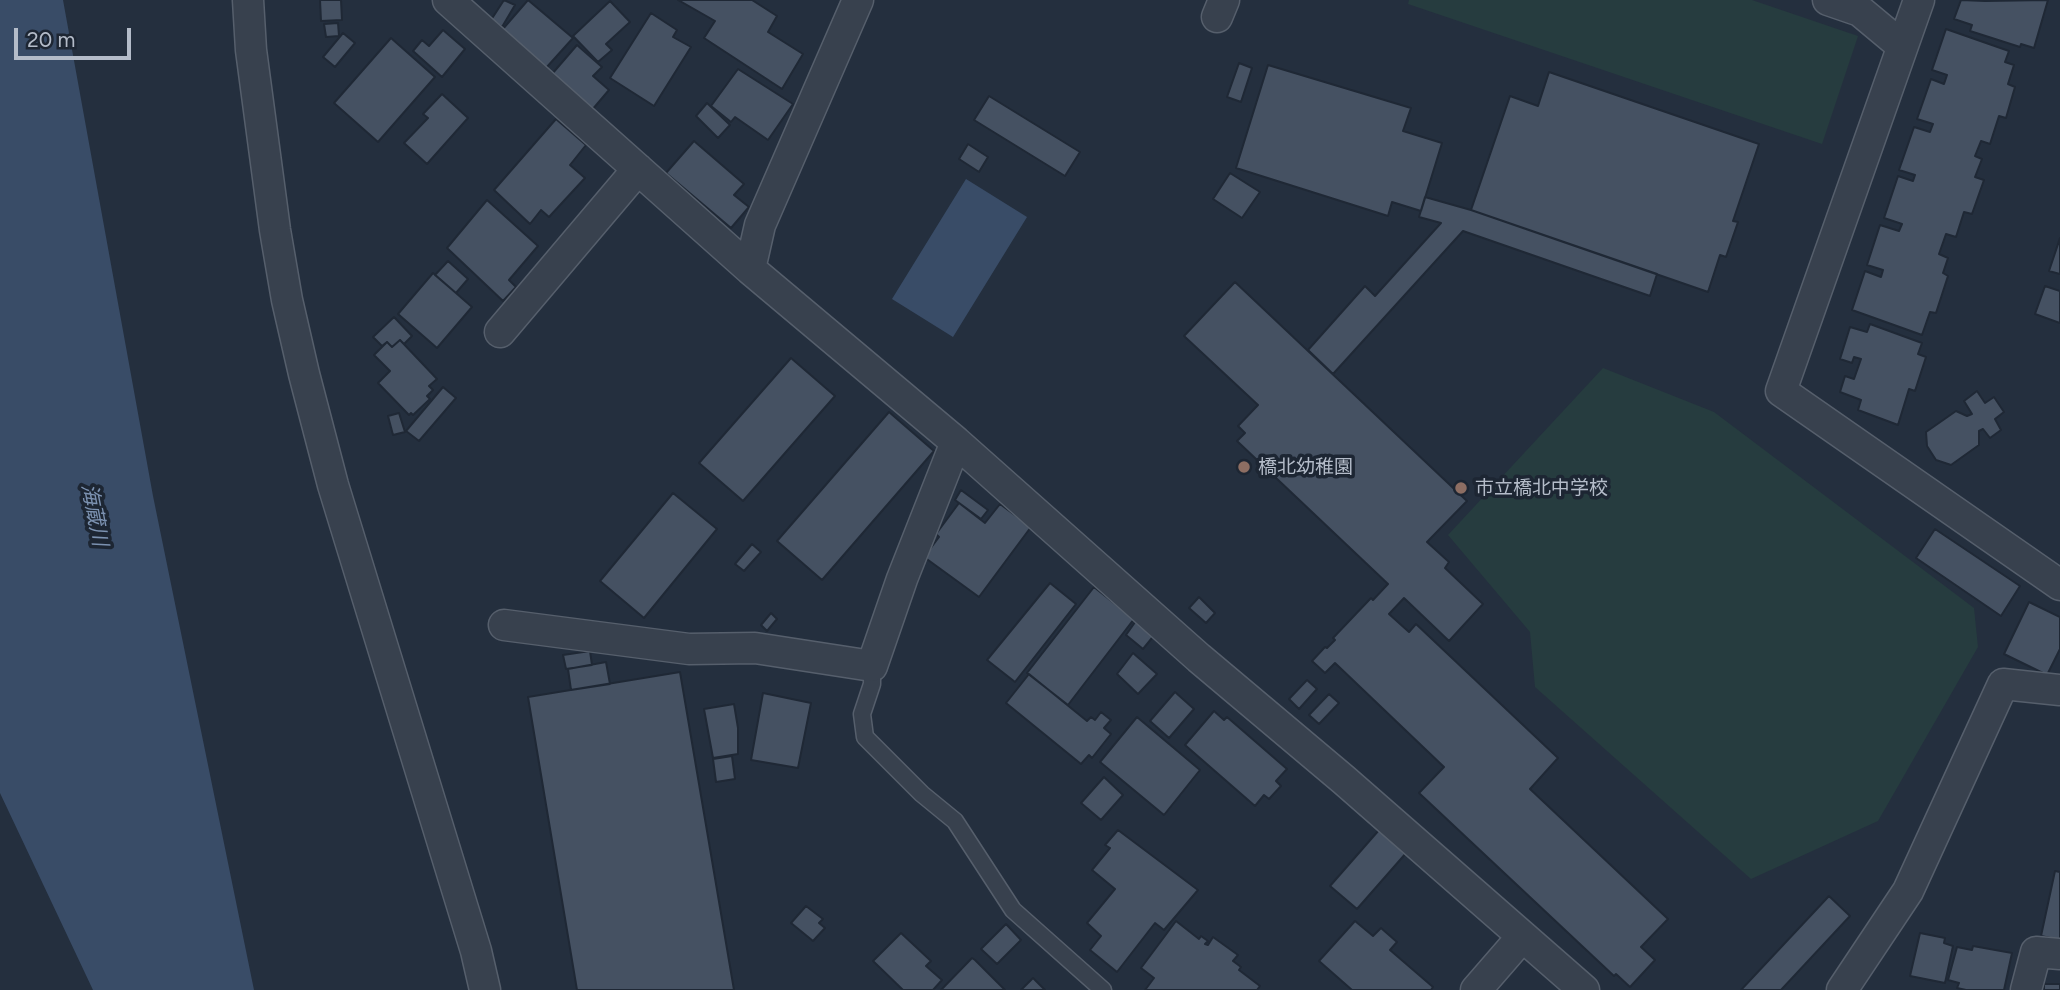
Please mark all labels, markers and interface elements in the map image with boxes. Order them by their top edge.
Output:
scale bar [18,14,135,58]
text: 20 m [27,27,75,52]
place label: 橋北幼稚園 [1258,456,1353,478]
marker: 橋北幼稚園 [1236,459,1252,475]
place label: 市立橋北中学校 [1475,477,1608,499]
marker: 市立橋北中学校 [1453,480,1469,496]
water label: 海蔵川 [76,482,112,548]

